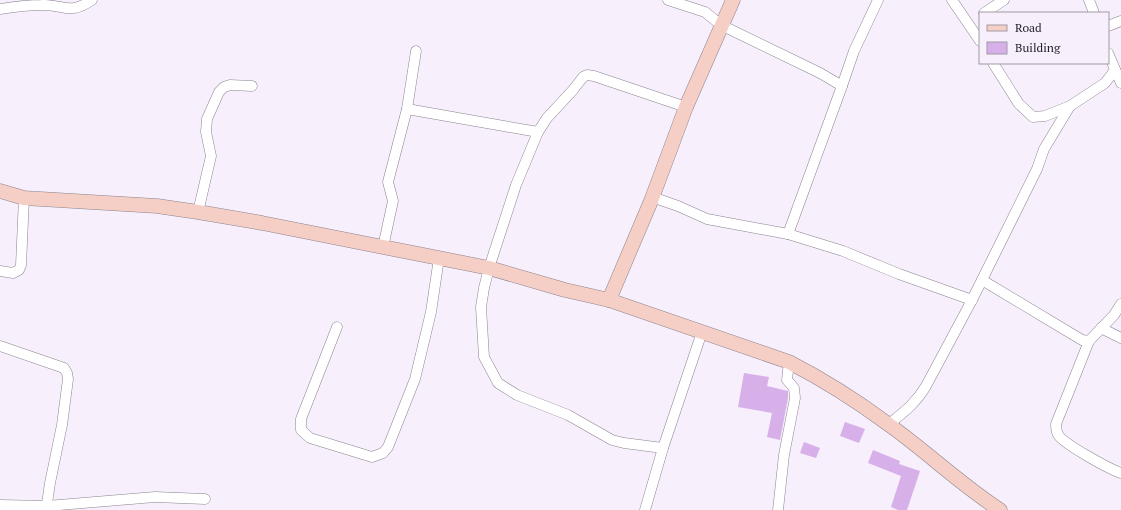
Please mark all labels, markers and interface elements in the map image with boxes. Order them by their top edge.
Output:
legend [979,12,1109,64]
text: Road [1015,20,1042,35]
text: Building [1015,40,1061,55]

